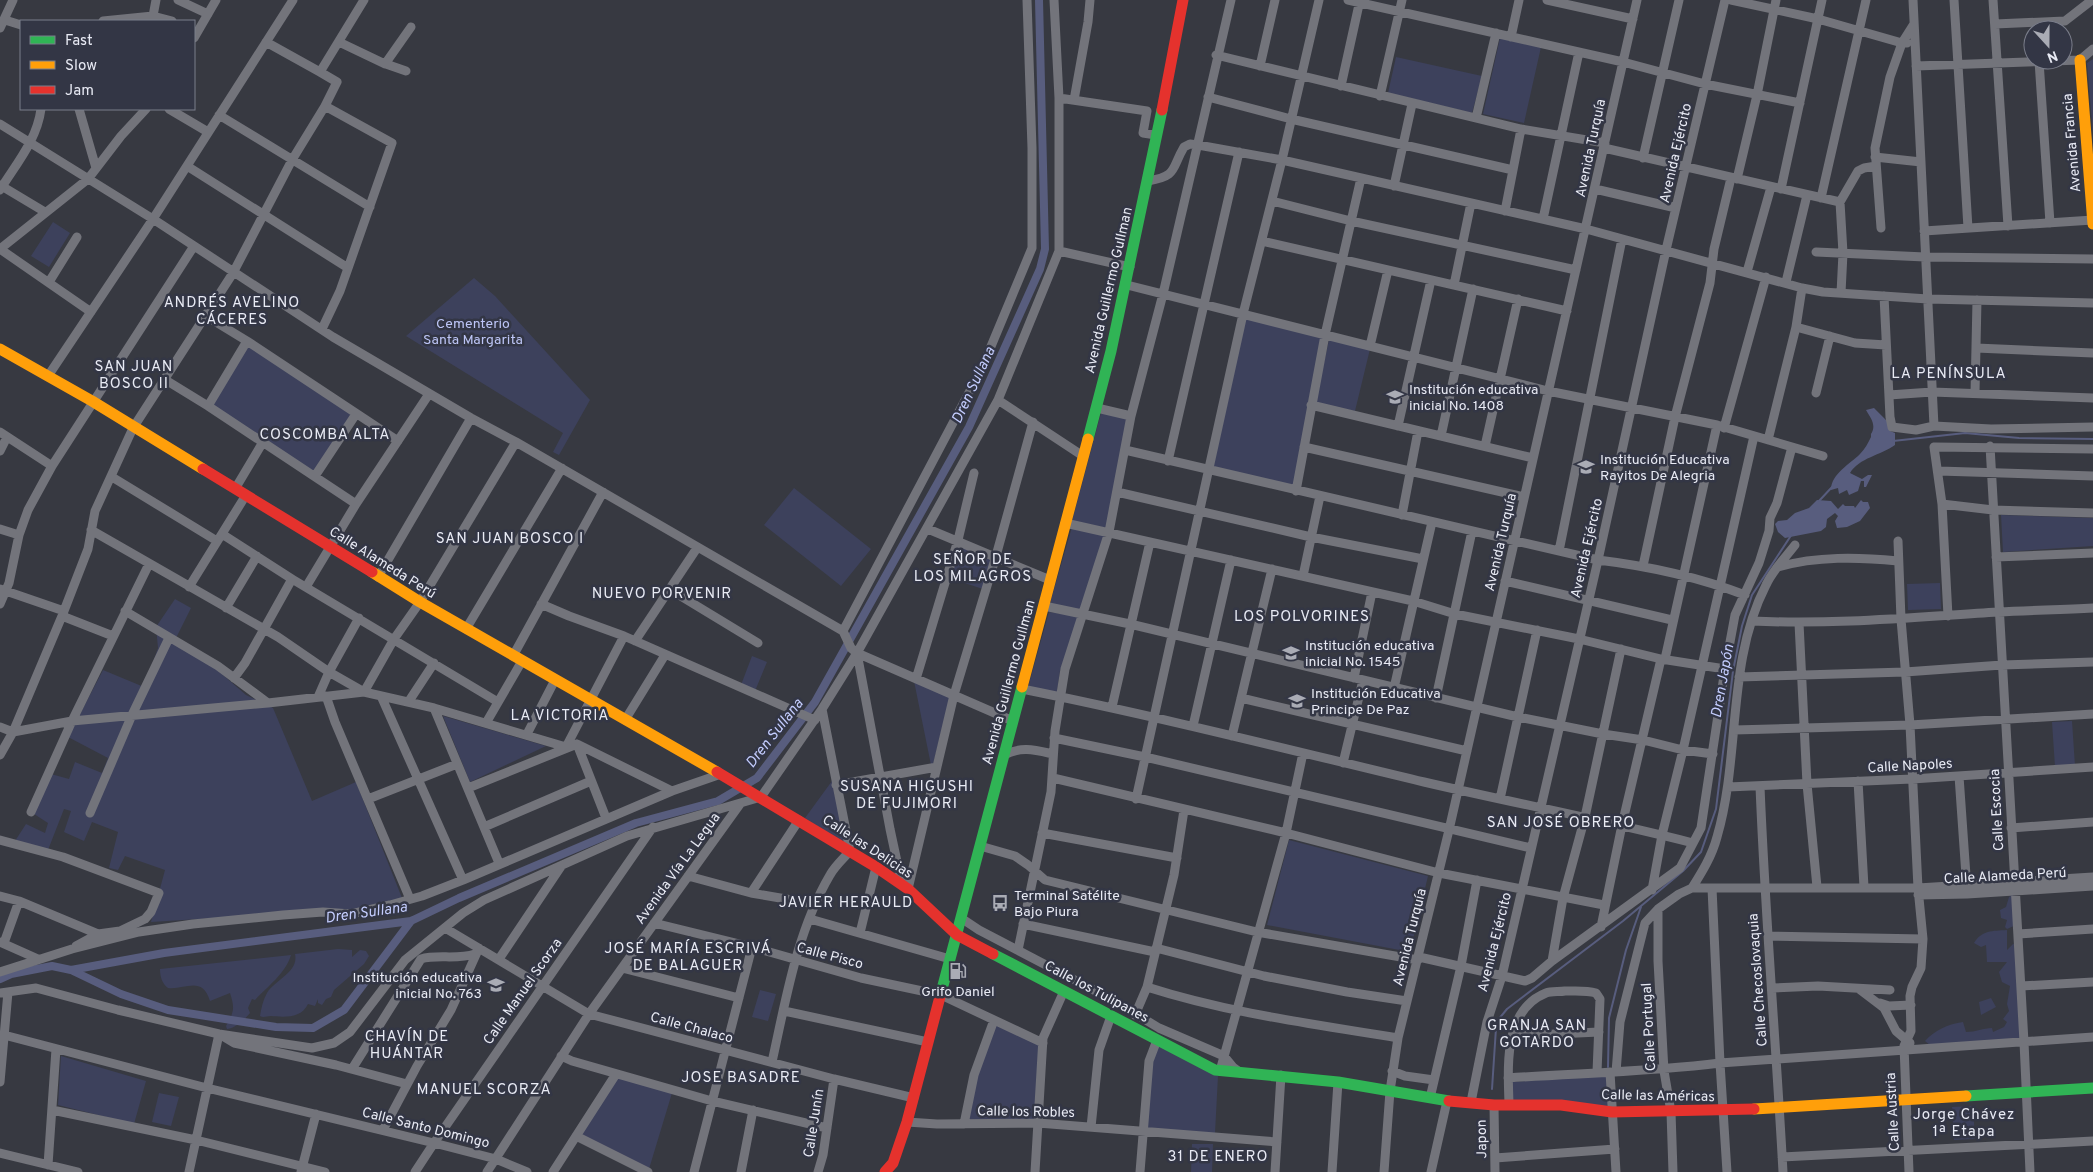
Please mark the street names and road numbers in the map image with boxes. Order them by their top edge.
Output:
street label: Avenida Francia [2060,93,2085,193]
street label: Avenida Turquía [1573,97,1610,199]
street label: Avenida Ejército [1657,102,1696,205]
street label: Avenida Guillermo Gullman [1082,205,1137,375]
street label: Avenida Turquía [1482,492,1521,593]
street label: Avenida Ejército [1568,497,1607,600]
street label: Calle Alameda Perú [326,524,439,603]
street label: Avenida Guillermo Gullman [979,598,1040,767]
street label: Calle Napoles [1867,756,1953,777]
street label: Calle Escocia [1987,768,2008,851]
street label: Avenida Vía La Legua [632,810,724,928]
street label: Calle las Delicias [819,812,915,883]
street label: Calle Alameda Perú [1943,865,2067,888]
street label: Avenida Turquía [1390,887,1431,988]
street label: Avenida Ejército [1475,891,1516,994]
street label: Calle Checoslovaquia [1745,913,1772,1047]
street label: Calle Manuel Scorza [480,935,566,1048]
street label: Calle Pisco [794,939,865,974]
street label: Calle los Tulipanes [1041,958,1151,1027]
street label: Calle Portugal [1639,982,1660,1072]
street label: Calle Chalaco [648,1009,735,1048]
street label: Calle Austria [1883,1072,1904,1152]
street label: Calle las Américas [1601,1087,1715,1106]
street label: Calle Junín [801,1088,828,1159]
street label: Calle los Robles [977,1103,1075,1122]
street label: Calle Santo Domingo [360,1104,491,1153]
street label: Japon [1474,1119,1491,1159]

